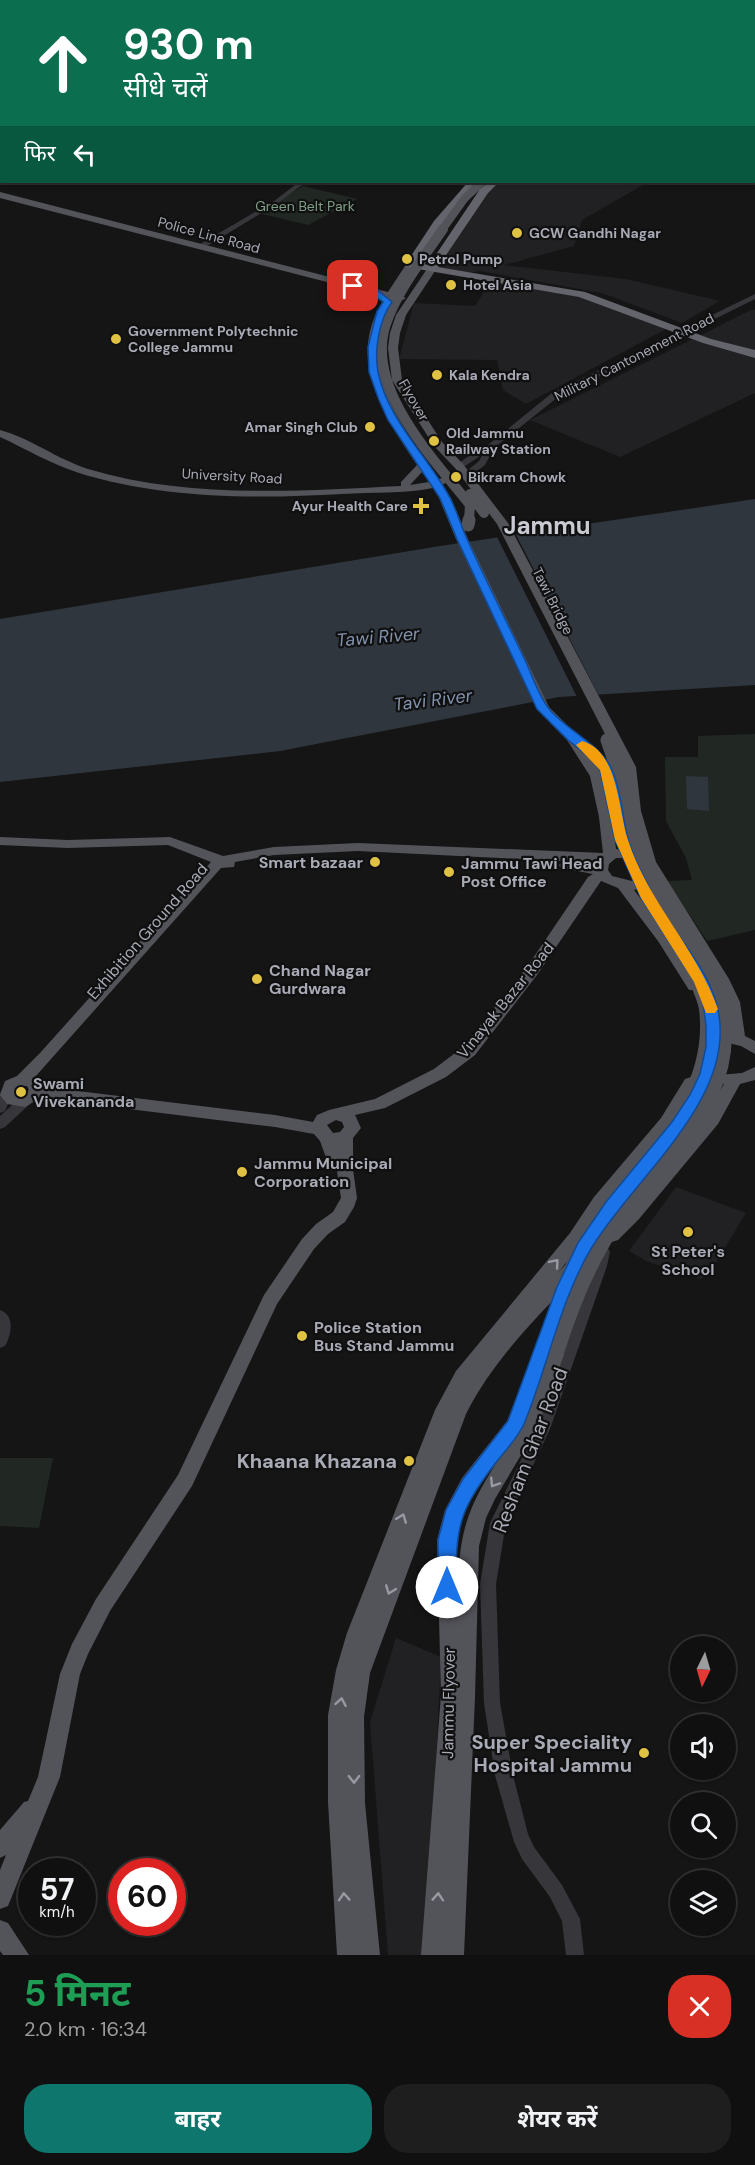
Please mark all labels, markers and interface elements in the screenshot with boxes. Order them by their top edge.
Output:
text: 930 m [123,17,254,72]
icon: ahead [24,24,102,102]
text: सीधे चलें [123,70,207,105]
icon: left [68,138,101,171]
text: फिर [24,139,56,168]
park label: Green Belt Park [255,197,355,215]
street label: Police Line Road [156,213,262,257]
place label: GCW Gandhi Nagar [529,224,661,242]
marker: GCW Gandhi Nagar [510,226,524,240]
place label: Petrol Pump [419,250,502,268]
marker: Petrol Pump [400,252,414,266]
pin [327,260,378,311]
icon: arrive [336,269,369,302]
place label: Hotel Asia [463,276,532,294]
marker: Hotel Asia [444,278,458,292]
street label: Military Cantonement Road [551,309,717,405]
place label: Government Polytechnic College Jammu [128,322,299,356]
marker: Government Polytechnic College Jammu [109,332,123,346]
place label: Kala Kendra [449,366,530,384]
marker: Kala Kendra [430,368,444,382]
street label: Flyover [395,376,433,424]
place label: Amar Singh Club [245,418,358,436]
marker: Amar Singh Club [363,420,377,434]
place label: Old Jammu Railway Station [446,424,551,458]
marker: Old Jammu Railway Station [427,434,441,448]
street label: University Road [181,464,283,488]
place label: Bikram Chowk [468,468,566,486]
marker: Bikram Chowk [449,470,463,484]
place label: Ayur Health Care [292,497,408,515]
marker: Ayur Health Care [412,497,430,515]
district label: Jammu [504,510,591,541]
street label: Tawi Bridge [528,564,578,638]
water label: Tawi River [335,621,422,653]
water label: Tavi River [392,683,475,717]
place label: Smart bazaar [259,852,363,873]
place label: Jammu Tawi Head Post Office [461,853,602,892]
marker: Smart bazaar [368,855,382,869]
street label: Exhibition Ground Road [82,859,212,1004]
marker: Jammu Tawi Head Post Office [442,865,456,879]
street label: Vinayak Bazar Road [452,938,559,1063]
place label: Chand Nagar Gurdwara [269,960,371,999]
marker: Chand Nagar Gurdwara [250,972,264,986]
place label: Swami Vivekananda [33,1073,134,1112]
marker: Swami Vivekananda [14,1085,28,1099]
place label: Jammu Municipal Corporation [254,1153,392,1192]
marker: Jammu Municipal Corporation [235,1165,249,1179]
marker: St Peter's School [681,1225,695,1239]
place label: St Peter's School [651,1241,725,1280]
one-way arrow [547,1259,558,1270]
place label: Police Station Bus Stand Jammu [314,1317,454,1356]
marker: Police Station Bus Stand Jammu [295,1329,309,1343]
street label: Resham Ghar Road [487,1364,573,1536]
place label: Khaana Khazana [237,1448,397,1474]
marker: Khaana Khazana [402,1454,416,1468]
one-way arrow [490,1476,501,1487]
one-way arrow [395,1513,407,1524]
position arrow [415,1555,479,1619]
one-way arrow [385,1584,398,1595]
north arrow [670,1636,736,1702]
map controls [670,1636,736,1936]
street label: Jammu Flyover [437,1647,460,1759]
one-way arrow [334,1697,347,1707]
button: sound [670,1714,736,1780]
place label: Super Speciality Hospital Jammu [471,1729,632,1778]
marker: Super Speciality Hospital Jammu [637,1746,651,1760]
one-way arrow [348,1775,360,1784]
button: search [670,1792,736,1858]
speed limit sign: 60 [108,1858,186,1936]
text: 57 [40,1870,74,1909]
button: layers [670,1870,736,1936]
one-way arrow [338,1892,351,1901]
one-way arrow [431,1892,444,1901]
text: km/h [39,1902,75,1922]
text: 5 मिनट [24,1970,130,2017]
button: close [668,1975,731,2038]
text: 2.0 km · 16:34 [24,2016,147,2042]
button: बाहर [24,2084,372,2153]
button: शेयर करें [384,2084,731,2153]

